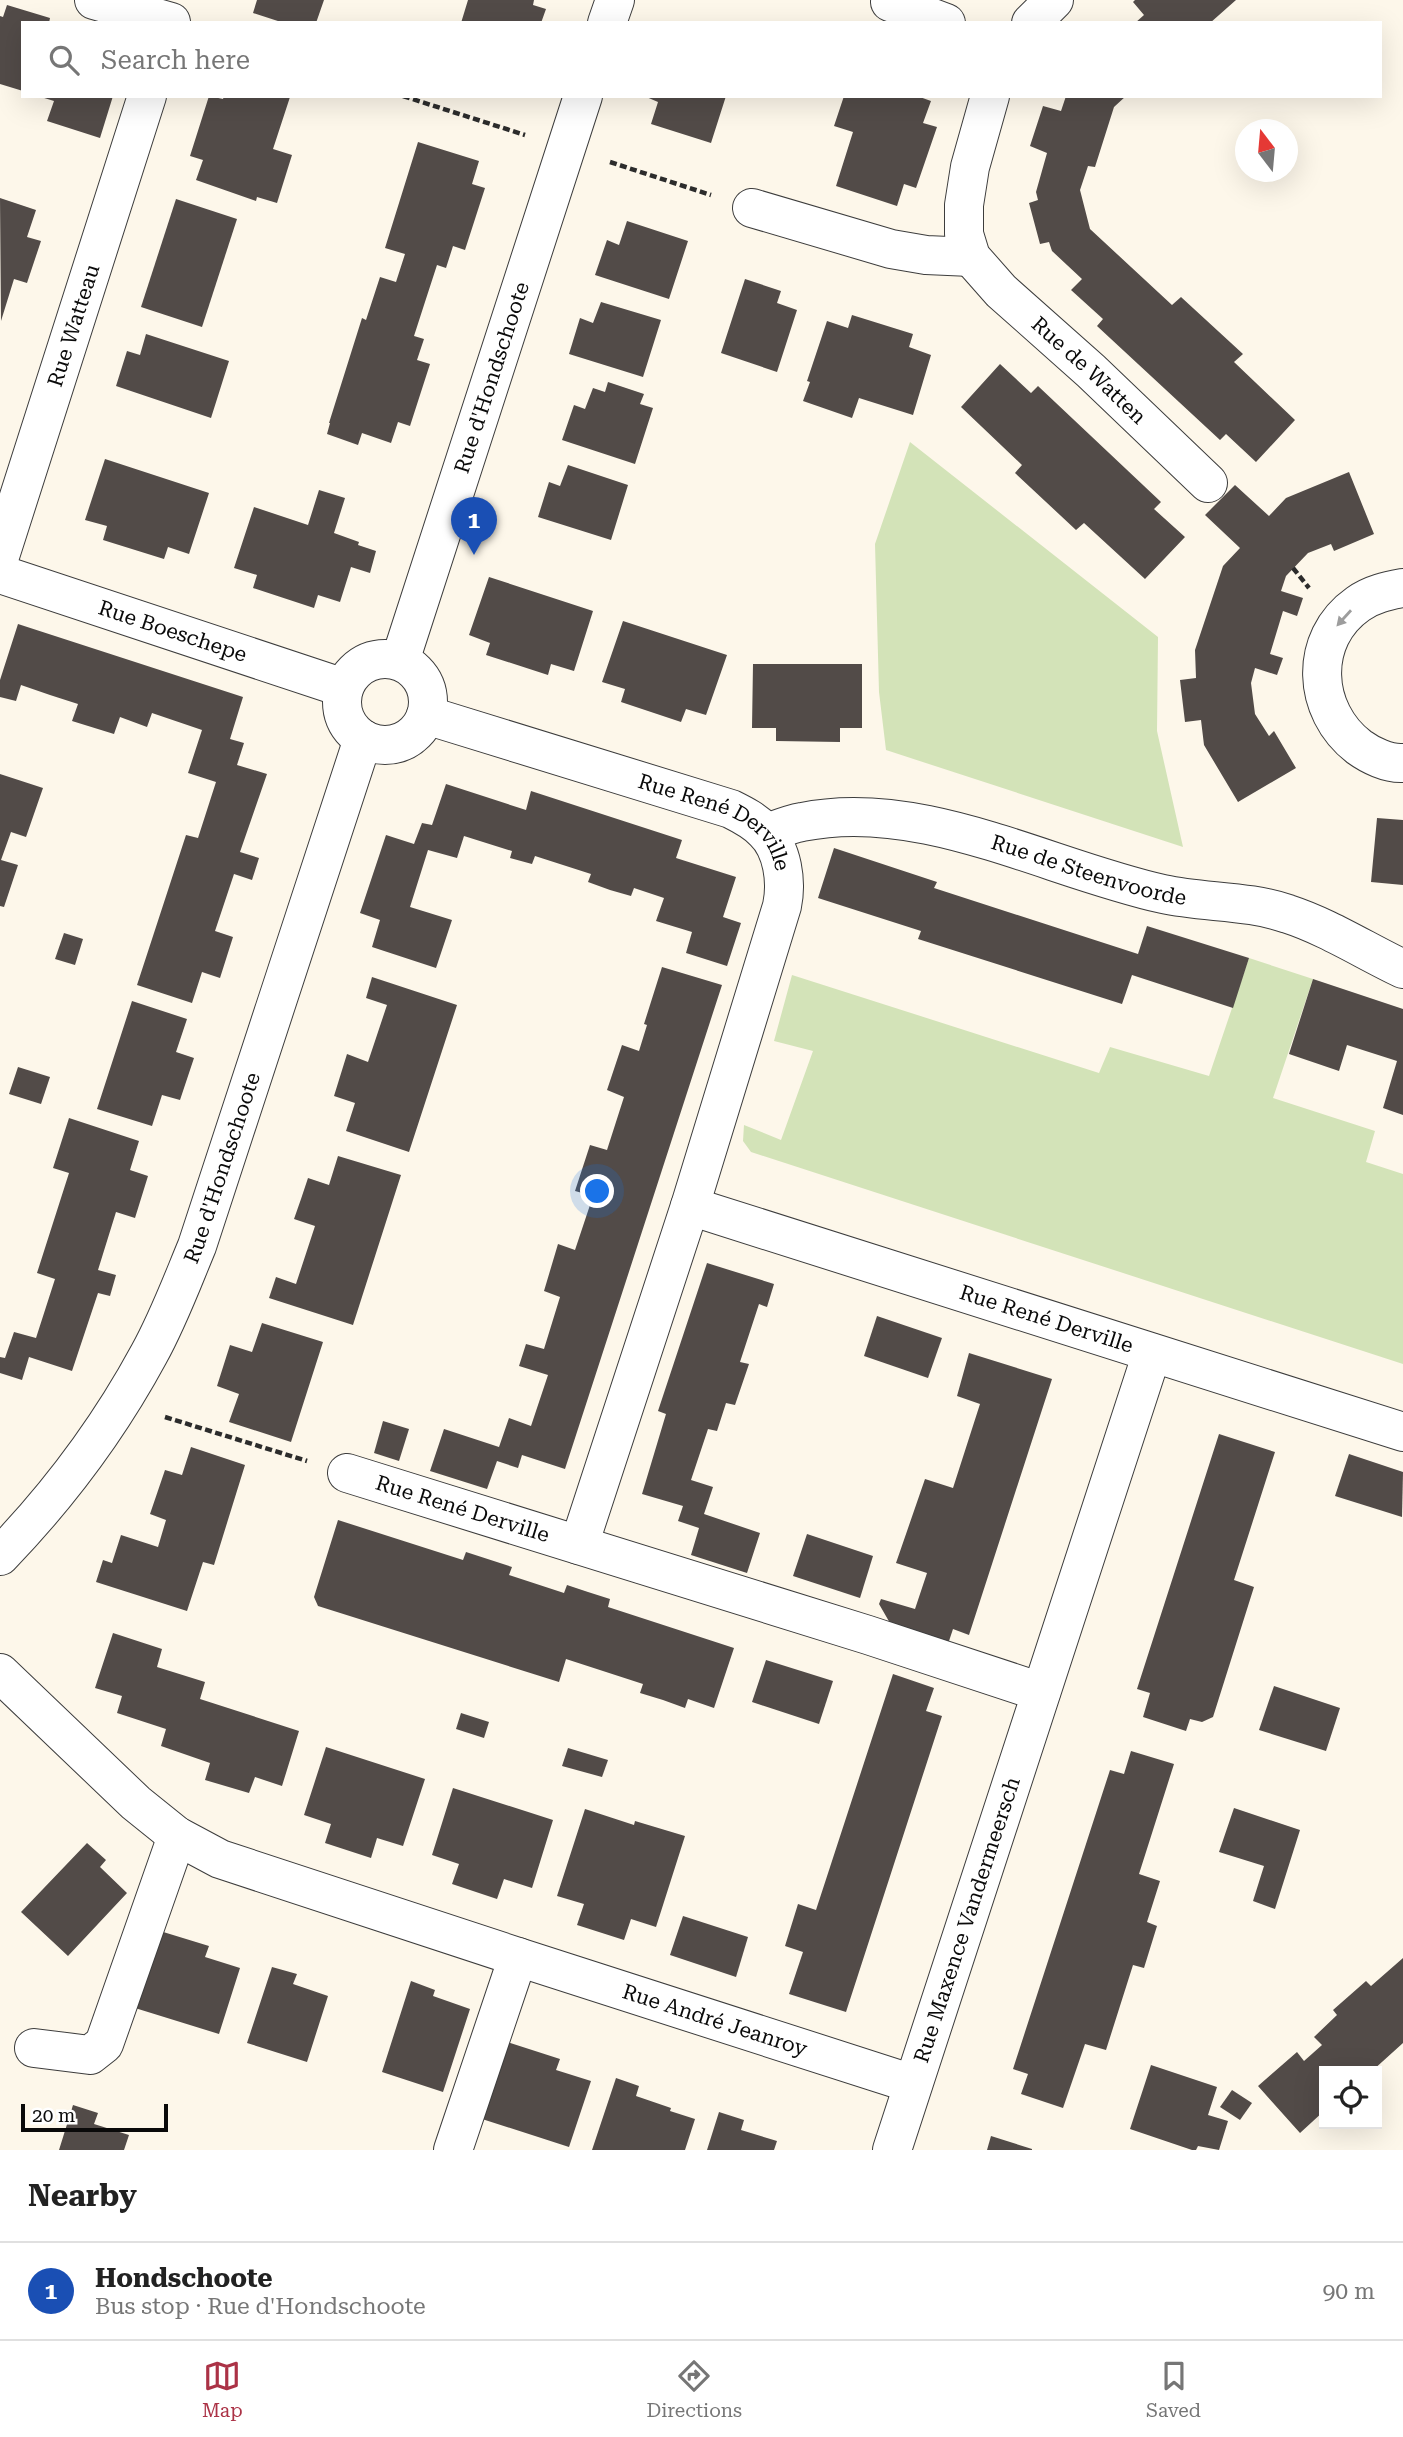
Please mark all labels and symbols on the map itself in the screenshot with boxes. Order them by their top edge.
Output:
north arrow [1235,119,1298,182]
street label: Rue Watteau [43,261,104,390]
street label: Rue d'Hondschoote [450,279,534,476]
street label: Rue de Watten [1027,312,1151,429]
pin: 1 [451,497,497,555]
street label: Rue Boeschepe [96,596,250,667]
one-way arrow [1337,609,1353,626]
street label: Rue René Derville [635,769,795,873]
street label: Rue de Steenvoorde [988,830,1188,910]
street label: Rue d'Hondschoote [179,1069,265,1267]
your location [580,1174,614,1208]
street label: Rue René Derville [957,1280,1136,1358]
street label: Rue René Derville [373,1471,552,1547]
street label: Rue Maxence Vandermeersch [909,1774,1025,2066]
street label: Rue André Jeanroy [620,1979,811,2061]
scale bar [21,2101,168,2133]

